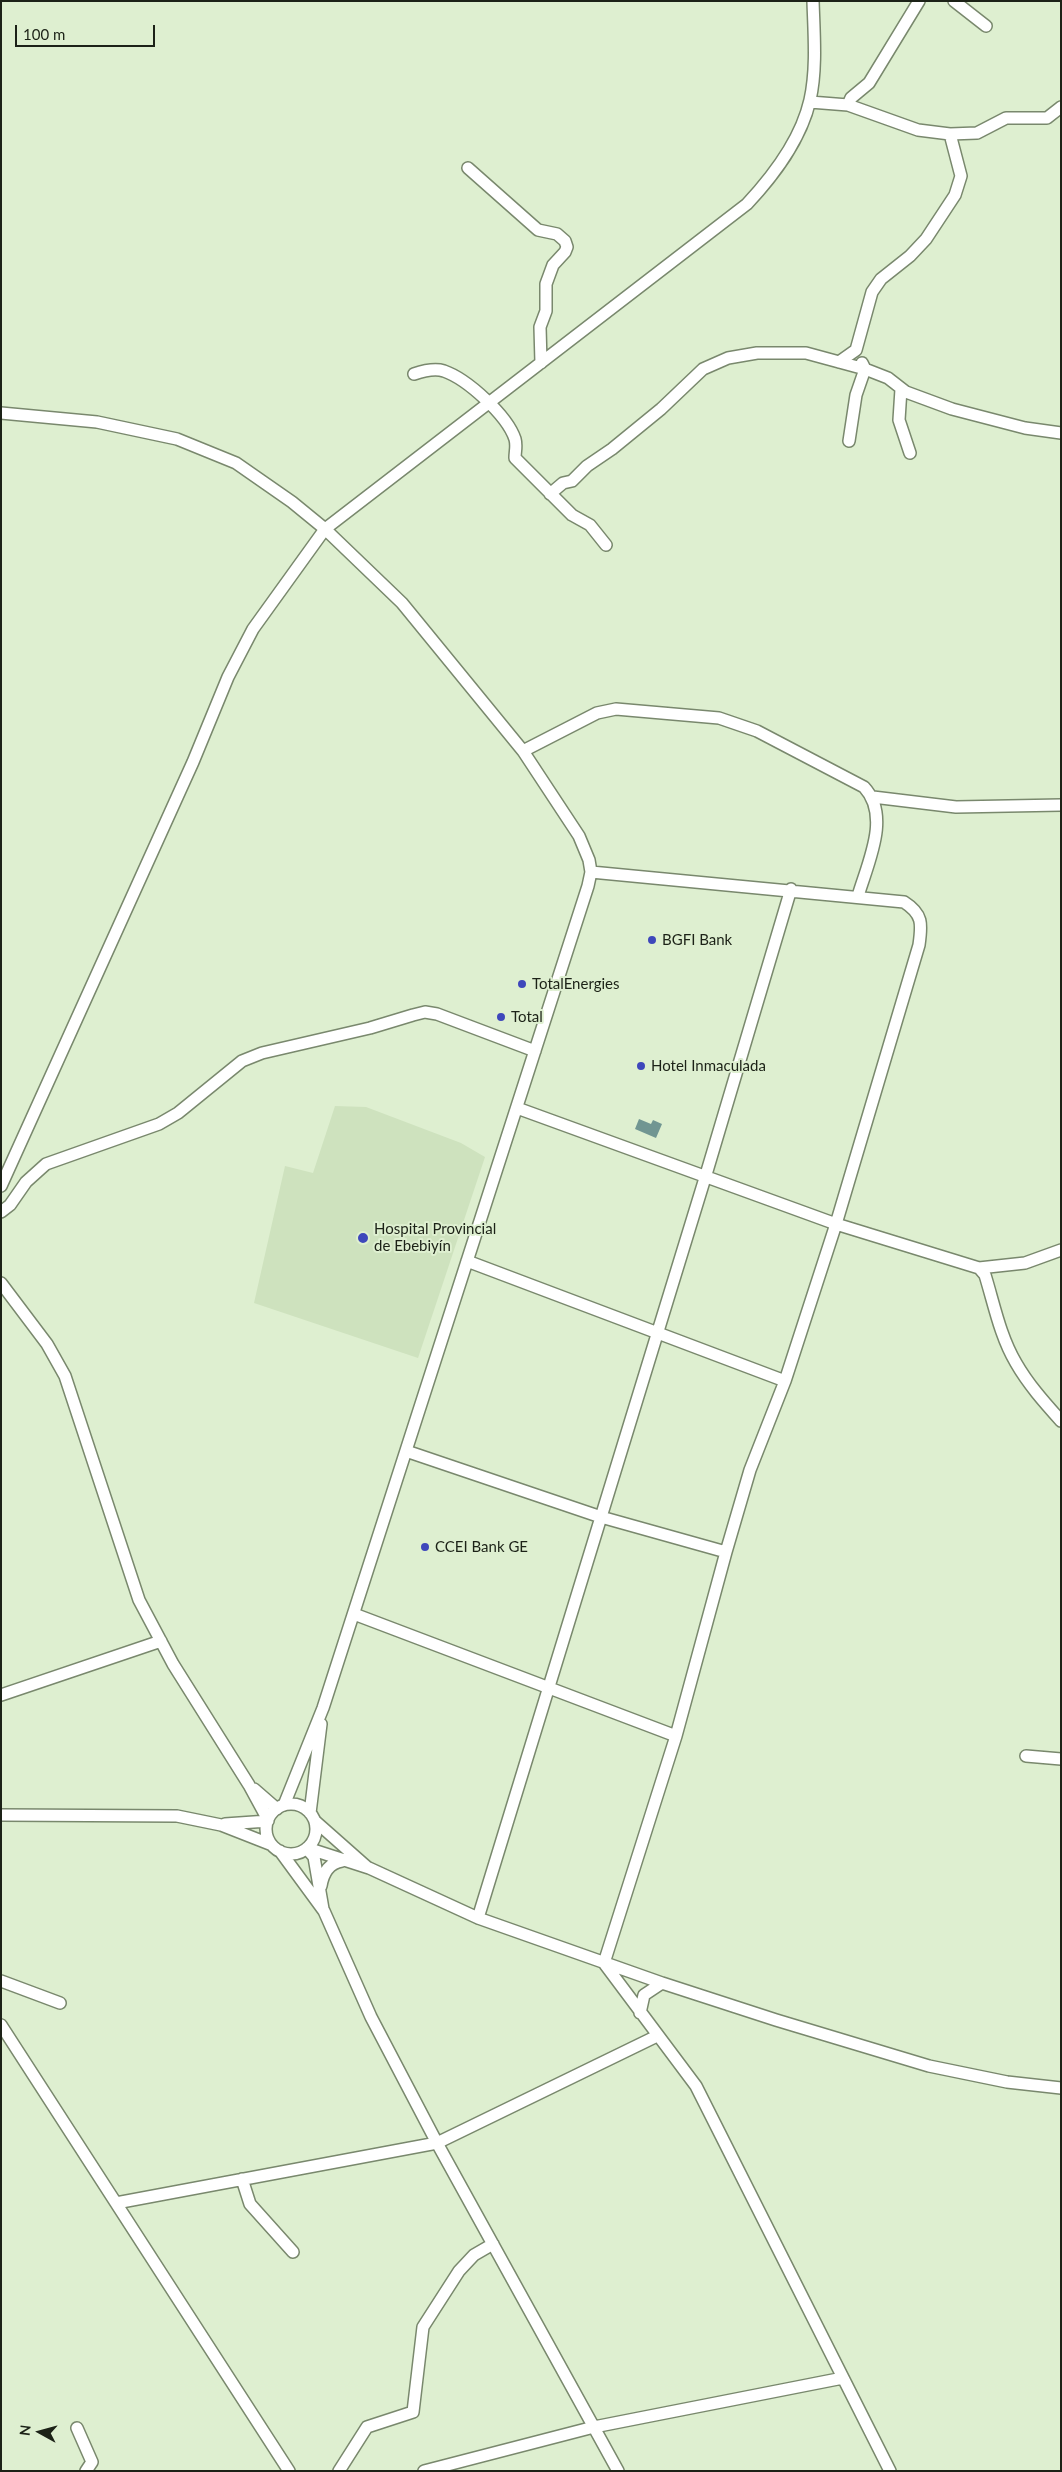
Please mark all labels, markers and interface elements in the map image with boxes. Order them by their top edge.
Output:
scale bar [18,15,158,47]
text: 100 m [23,25,65,43]
place label: BGFI Bank [662,931,732,949]
marker: BGFI Bank [646,934,658,946]
place label: TotalEnergies [532,975,620,993]
marker: TotalEnergies [516,978,528,990]
place label: Total [511,1008,543,1026]
marker: Total [495,1011,507,1023]
place label: Hotel Inmaculada [651,1057,766,1075]
marker: Hotel Inmaculada [635,1060,647,1072]
place label: Hospital Provincial de Ebebiyín [374,1220,496,1255]
marker: Hospital Provincial de Ebebiyín [356,1231,370,1245]
place label: CCEI Bank GE [435,1538,528,1556]
marker: CCEI Bank GE [419,1541,431,1553]
north arrow [15,2407,65,2457]
text: N [16,2424,34,2437]

